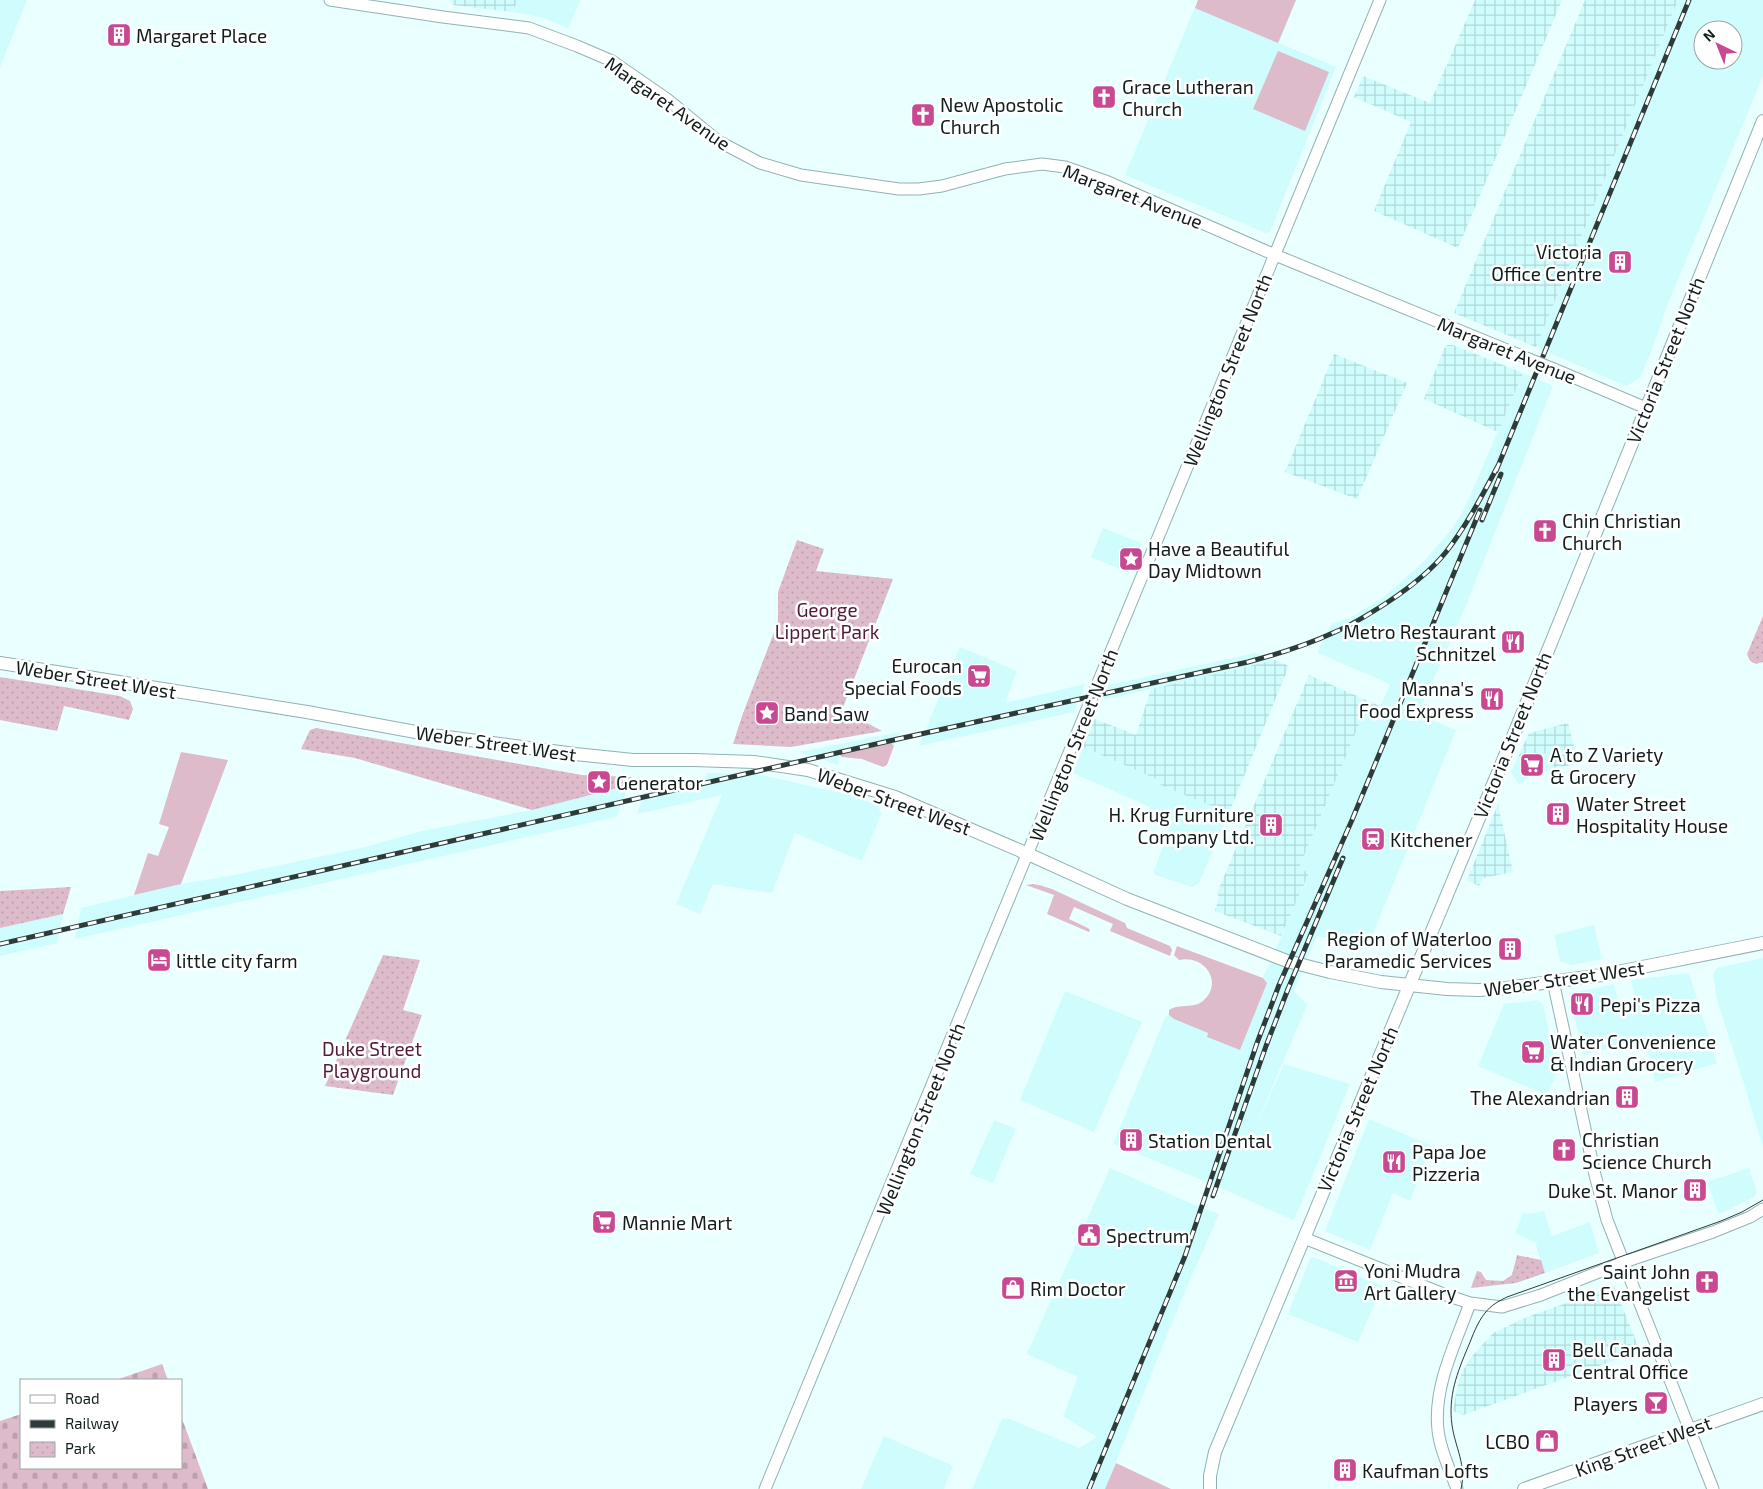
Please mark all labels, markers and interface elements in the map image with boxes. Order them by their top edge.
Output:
north arrow [1693,20,1743,70]
building icon: Margaret Place [106,22,132,48]
place label: Margaret Place [136,24,267,47]
text: N [1699,25,1718,45]
street label: Margaret Avenue [601,51,735,155]
place label: Grace Lutheran Church [1122,75,1254,120]
church icon: Grace Lutheran Church [1091,84,1117,110]
place label: New Apostolic Church [940,93,1064,138]
church icon: New Apostolic Church [910,102,936,128]
street label: Margaret Avenue [1060,159,1206,233]
place label: Victoria Office Centre [1491,240,1602,285]
building icon: Victoria Office Centre [1607,249,1633,275]
street label: Wellington Street North [1178,270,1276,470]
street label: Victoria Street North [1621,273,1709,447]
street label: Margaret Avenue [1434,312,1580,388]
place label: Chin Christian Church [1562,509,1681,554]
church icon: Chin Christian Church [1532,518,1558,544]
place label: Have a Beautiful Day Midtown [1148,537,1289,582]
place icon: Have a Beautiful Day Midtown [1118,546,1144,572]
park label: George Lippert Park [775,598,880,643]
place label: Metro Restaurant Schnitzel [1343,620,1496,665]
restaurant icon: Metro Restaurant Schnitzel [1500,629,1526,655]
street label: Wellington Street North [1024,645,1122,845]
street label: Victoria Street North [1468,648,1556,822]
place label: Eurocan Special Foods [844,654,962,699]
street label: Weber Street West [14,655,178,703]
supermarket icon: Eurocan Special Foods [966,663,992,689]
place label: Manna's Food Express [1359,677,1474,722]
restaurant icon: Manna's Food Express [1479,686,1505,712]
place icon: Band Saw [754,700,780,726]
place label: Band Saw [784,702,869,725]
street label: Weber Street West [414,720,578,766]
place label: A to Z Variety & Grocery [1550,743,1663,788]
supermarket icon: A to Z Variety & Grocery [1519,752,1545,778]
street label: Weber Street West [814,763,974,839]
place icon: Generator [586,769,612,795]
place label: Generator [616,771,703,794]
place label: Water Street Hospitality House [1576,792,1728,837]
building icon: Water Street Hospitality House [1545,801,1571,827]
place label: H. Krug Furniture Company Ltd. [1108,803,1254,848]
building icon: H. Krug Furniture Company Ltd. [1258,812,1284,838]
station icon: Kitchener [1360,826,1386,852]
place label: Kitchener [1390,828,1473,851]
place label: Region of Waterloo Paramedic Services [1324,927,1492,972]
building icon: Region of Waterloo Paramedic Services [1497,936,1523,962]
hotel icon: little city farm [146,947,172,973]
place label: little city farm [176,949,298,972]
street label: Weber Street West [1482,955,1646,1001]
restaurant icon: Pepi's Pizza [1569,991,1595,1017]
place label: Pepi's Pizza [1600,993,1701,1016]
street label: Wellington Street North [871,1019,969,1219]
street label: Victoria Street North [1312,1023,1402,1195]
place label: Water Convenience & Indian Grocery [1550,1030,1716,1075]
park label: Duke Street Playground [322,1037,422,1082]
supermarket icon: Water Convenience & Indian Grocery [1520,1039,1546,1065]
building icon: The Alexandrian [1614,1084,1640,1110]
place label: The Alexandrian [1470,1086,1610,1109]
building icon: Station Dental [1118,1127,1144,1153]
place label: Christian Science Church [1582,1128,1712,1173]
place label: Station Dental [1148,1129,1272,1152]
church icon: Christian Science Church [1551,1137,1577,1163]
place label: Papa Joe Pizzeria [1412,1140,1486,1185]
restaurant icon: Papa Joe Pizzeria [1381,1149,1407,1175]
building icon: Duke St. Manor [1682,1177,1708,1203]
place label: Duke St. Manor [1548,1179,1678,1202]
supermarket icon: Mannie Mart [591,1209,617,1235]
place label: Mannie Mart [622,1211,732,1234]
public building icon: Spectrum [1076,1222,1102,1248]
place label: Spectrum [1106,1224,1190,1247]
place label: Yoni Mudra Art Gallery [1364,1259,1461,1304]
place label: Saint John the Evangelist [1567,1260,1690,1305]
museum icon: Yoni Mudra Art Gallery [1333,1268,1359,1294]
church icon: Saint John the Evangelist [1694,1269,1720,1295]
shop icon: Rim Doctor [1000,1275,1026,1301]
place label: Rim Doctor [1030,1277,1126,1300]
place label: Bell Canada Central Office [1572,1338,1688,1383]
building icon: Bell Canada Central Office [1541,1347,1567,1373]
legend [20,1379,182,1469]
text: Road [65,1389,100,1407]
bar icon: Players [1643,1390,1669,1416]
place label: Players [1573,1392,1638,1415]
street label: King Street West [1572,1411,1714,1481]
text: Railway [65,1414,119,1432]
shop icon: LCBO [1534,1428,1560,1454]
place label: LCBO [1485,1430,1530,1453]
text: Park [65,1439,96,1457]
building icon: Kaufman Lofts [1332,1457,1358,1483]
place label: Kaufman Lofts [1362,1459,1489,1482]

